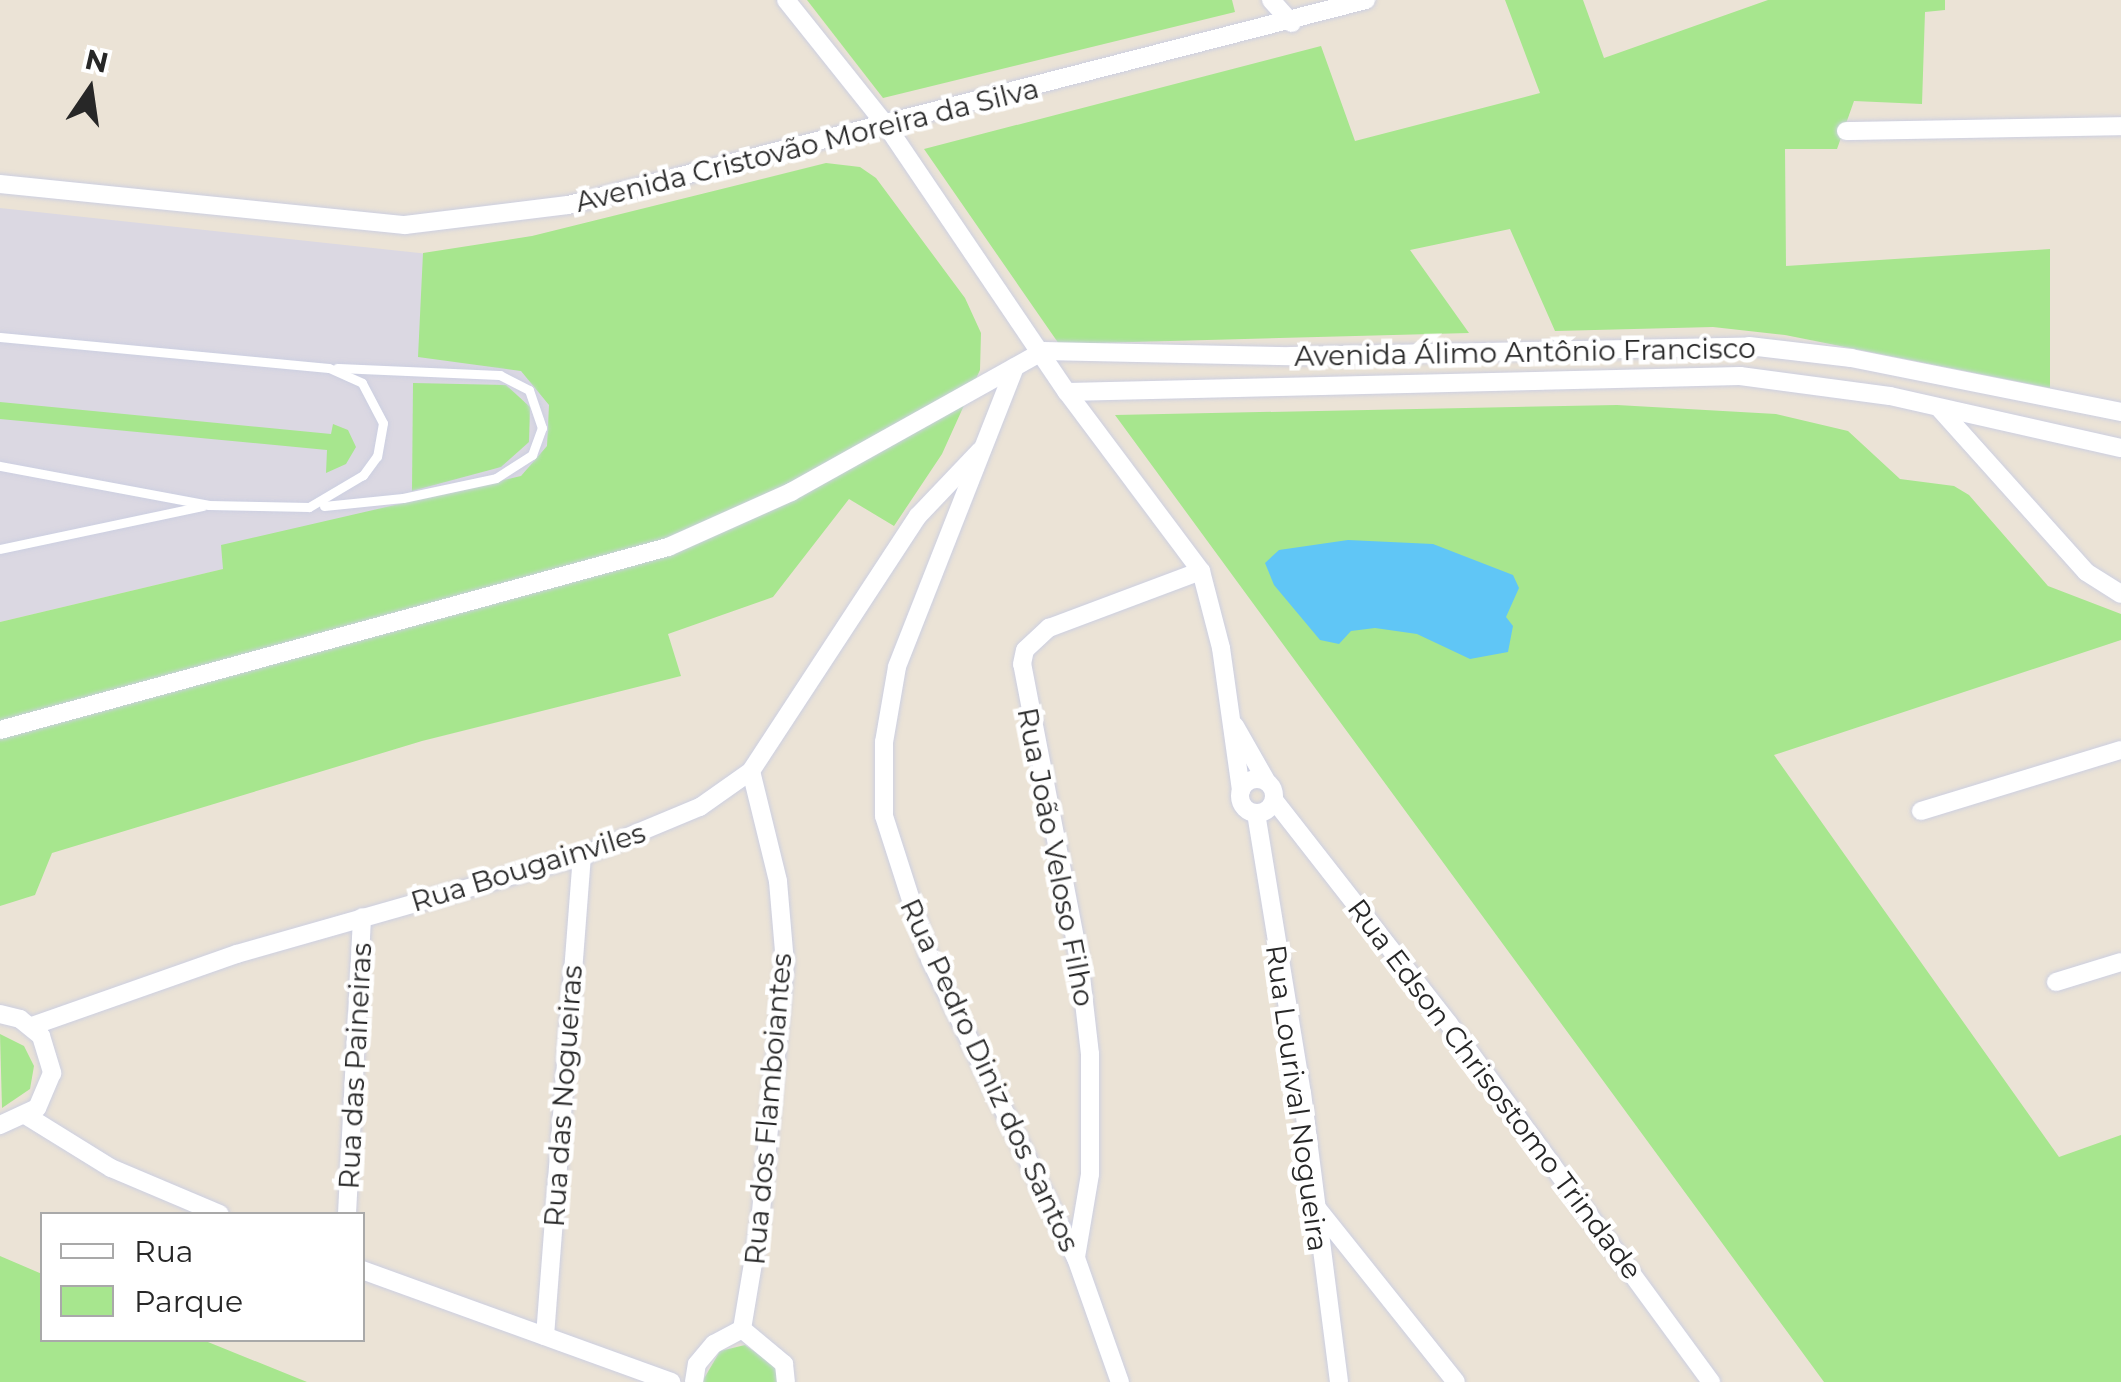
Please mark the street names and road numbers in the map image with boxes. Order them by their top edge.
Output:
street label: Avenida Cristovão Moreira da Silva [572,71,1042,219]
street label: Avenida Álimo Antônio Francisco [1294,331,1756,373]
street label: Rua João Veloso Filho [1011,705,1101,1009]
street label: Rua Bougainviles [407,815,649,919]
street label: Rua Edson Chrisostomo Trindade [1341,892,1649,1286]
street label: Rua Pedro Diniz dos Santos [893,893,1087,1257]
street label: Rua das Paineiras [332,942,378,1190]
street label: Rua Lourival Nogueira [1259,942,1335,1254]
street label: Rua dos Flamboiantes [738,952,798,1266]
street label: Rua das Nogueiras [537,964,589,1228]

